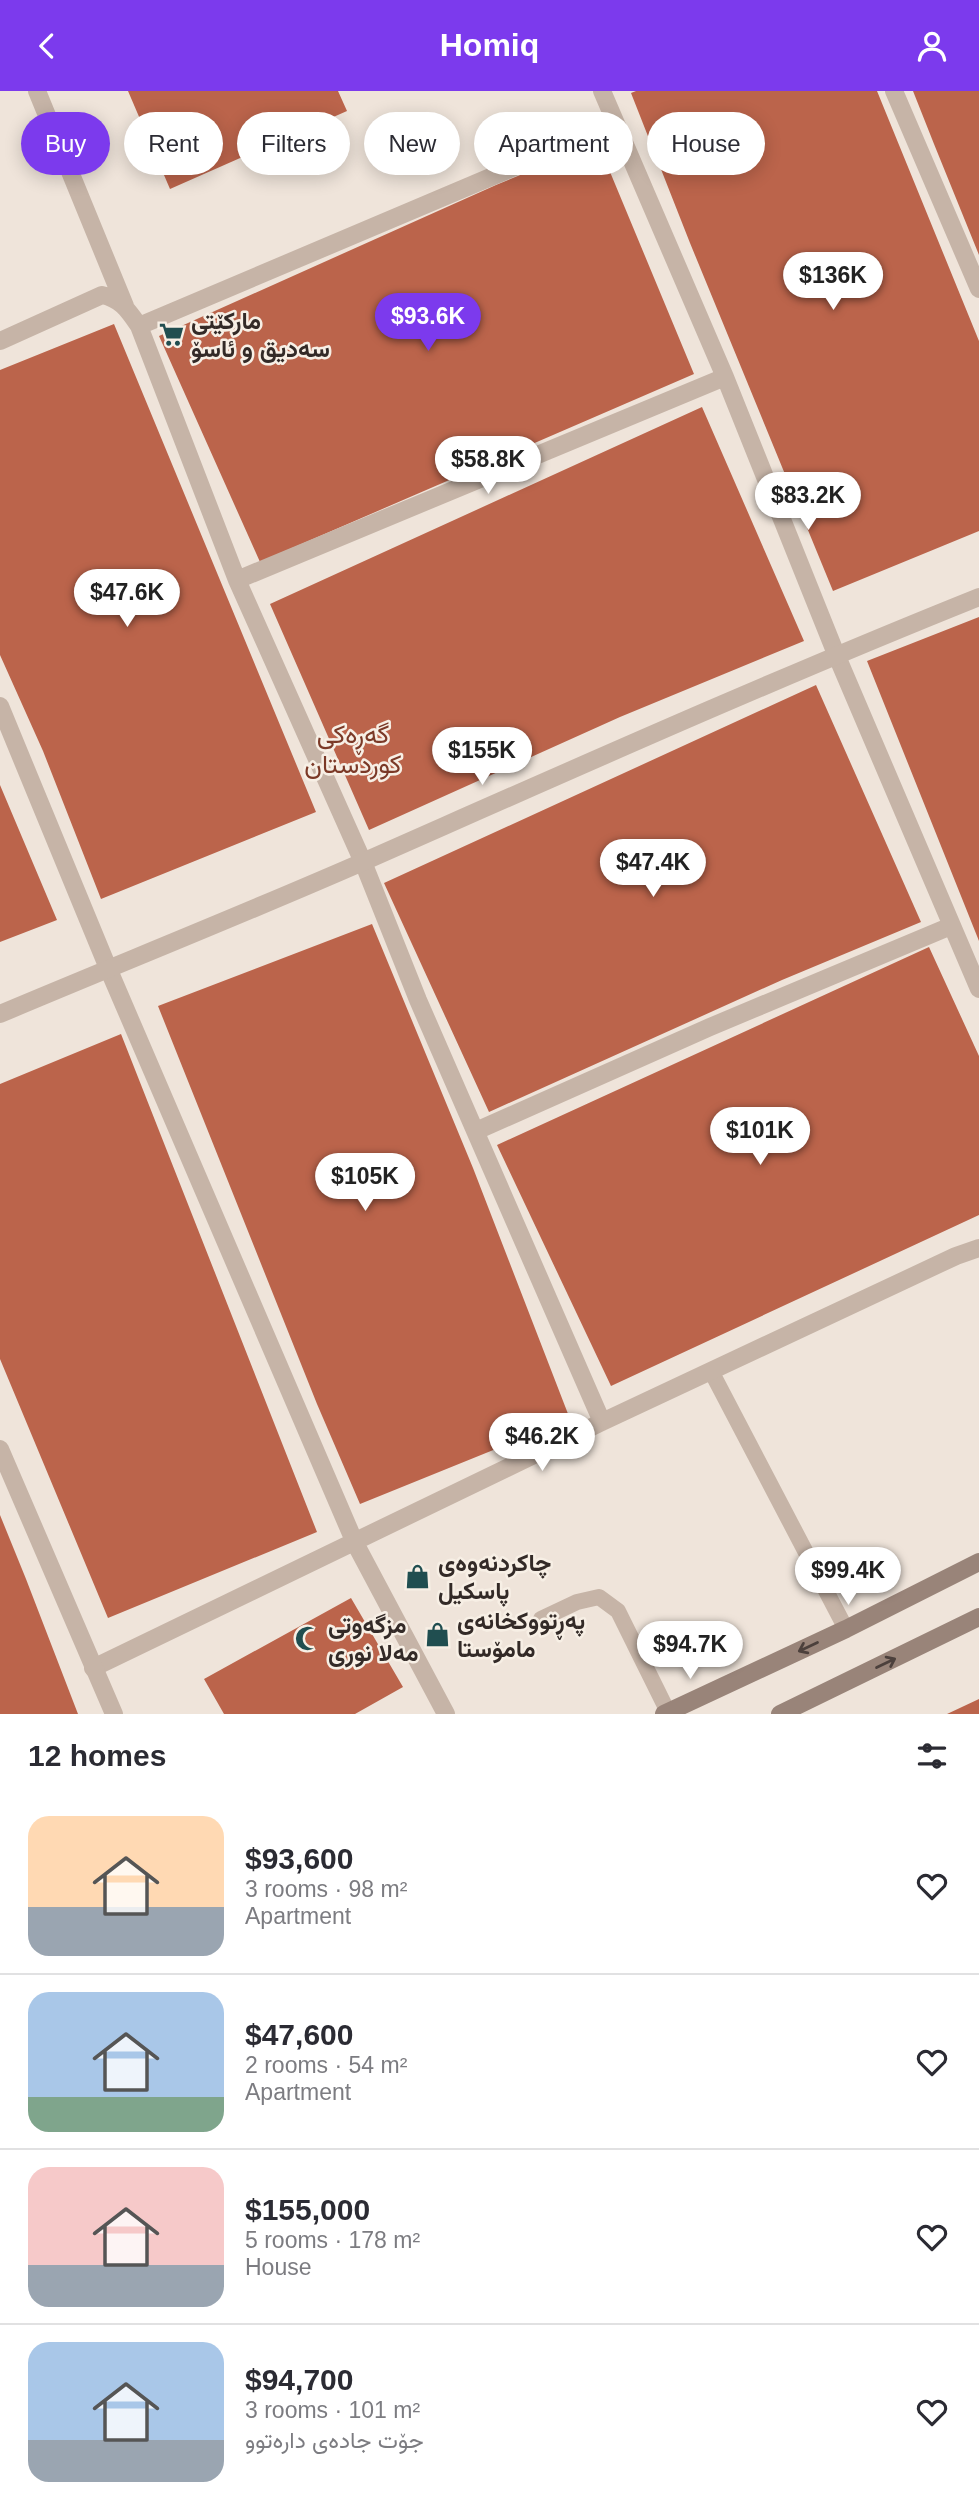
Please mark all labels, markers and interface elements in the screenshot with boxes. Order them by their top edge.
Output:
icon: back [28,27,66,65]
text: Homiq [440,27,539,63]
icon: person [913,27,951,65]
chip: Buy [21,112,110,175]
chip: Rent [124,112,223,175]
chip: Filters [237,112,350,175]
chip: New [364,112,460,175]
chip: Apartment [474,112,633,175]
chip: House [647,112,765,175]
pin: $136K [784,253,882,312]
text: $136K [799,262,867,288]
pin: $93.6K [371,293,485,353]
text: $93.6K [391,303,465,329]
place label: مارکێتی سەدیق و ئاسۆ [191,307,330,364]
supermarket icon: مارکێتی سەدیق و ئاسۆ [157,320,185,348]
pin: $58.8K [431,437,545,496]
text: $58.8K [451,446,525,472]
pin: $83.2K [751,473,865,532]
text: $83.2K [771,482,845,508]
pin: $47.6K [70,569,184,629]
text: $47.6K [90,579,164,605]
district label: گەڕەکی کوردستان [304,719,402,780]
pin: $155K [433,727,531,787]
text: $155K [448,737,516,763]
pin: $47.4K [596,839,710,899]
text: $47.4K [616,849,690,875]
pin: $101K [711,1107,809,1167]
text: $101K [726,1117,794,1143]
pin: $105K [316,1153,414,1213]
text: $105K [331,1163,399,1189]
pin: $46.2K [485,1413,599,1473]
text: $46.2K [505,1423,579,1449]
pin: $99.4K [791,1547,905,1607]
place label: چاکردنەوەی پاسکیل [438,1549,551,1607]
text: $99.4K [811,1557,885,1583]
shop icon: چاکردنەوەی پاسکیل [404,1562,432,1590]
place label: پەڕتووکخانەی مامۆستا [457,1607,585,1664]
place label: مزگەوتی مەلا نوری [328,1611,419,1668]
shop icon: پەڕتووکخانەی مامۆستا [423,1620,451,1648]
pin: $94.7K [633,1621,747,1681]
mosque icon: مزگەوتی مەلا نوری [294,1624,322,1652]
text: $94.7K [653,1631,727,1657]
one-way arrow [798,1641,819,1654]
one-way arrow [875,1655,896,1669]
icon: filters [913,1737,951,1775]
text: 12 homes [28,1739,166,1772]
text: $93,600 [245,1842,353,1875]
icon: home [84,1844,168,1928]
icon: heart [913,1867,951,1905]
text: 3 rooms · 98 m² [245,1876,407,1902]
text: Apartment [245,1903,351,1929]
text: $47,600 [245,2018,353,2051]
icon: home [84,2020,168,2104]
icon: heart [913,2043,951,2081]
text: 2 rooms · 54 m² [245,2052,407,2078]
text: Apartment [245,2079,351,2105]
text: $155,000 [245,2193,370,2226]
icon: home [84,2195,168,2279]
icon: heart [913,2218,951,2256]
text: 5 rooms · 178 m² [245,2227,420,2253]
text: House [245,2254,311,2280]
text: $94,700 [245,2363,353,2396]
icon: home [84,2370,168,2454]
icon: heart [913,2393,951,2431]
text: 3 rooms · 101 m² [245,2397,420,2423]
text: جۆت جادەی دارەتوو [245,2427,424,2453]

